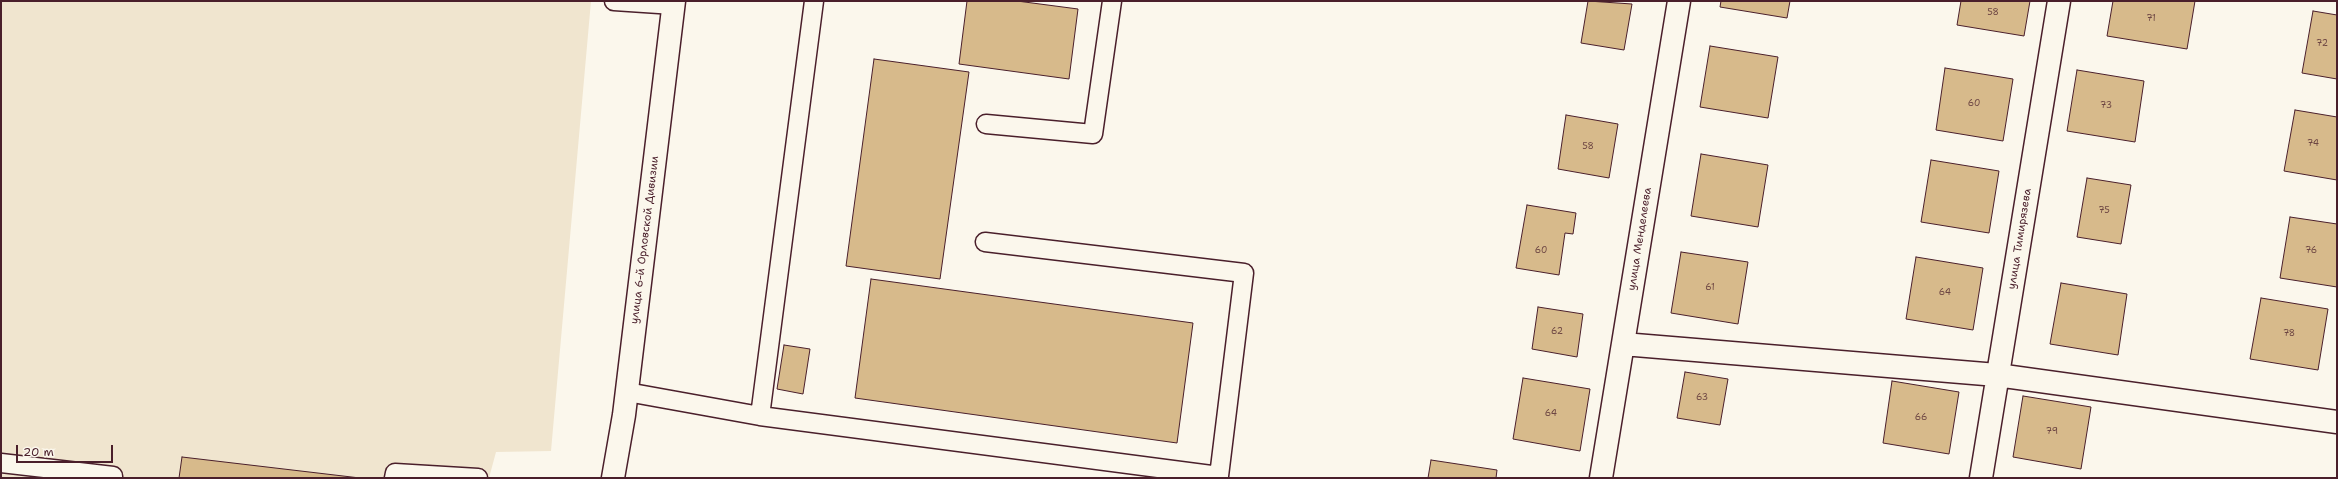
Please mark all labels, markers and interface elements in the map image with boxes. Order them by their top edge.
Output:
house number: 58 [1987,8,1999,18]
house number: 71 [2146,14,2156,24]
house number: 72 [2316,39,2328,49]
house number: 60 [1968,99,1980,109]
house number: 73 [2100,101,2112,111]
house number: 74 [2307,139,2319,149]
house number: 58 [1582,142,1594,152]
street label: улица 6-й Орловской Дивизии [628,155,662,325]
street label: улица Менделеева [1625,186,1655,292]
street label: улица Тимирязева [2006,188,2034,290]
house number: 75 [2098,206,2110,216]
house number: 60 [1535,246,1547,256]
house number: 76 [2305,246,2317,256]
house number: 61 [1705,283,1715,293]
house number: 64 [1939,288,1951,298]
house number: 62 [1551,327,1563,337]
house number: 78 [2283,329,2295,339]
house number: 63 [1696,393,1708,403]
house number: 64 [1545,409,1557,419]
house number: 66 [1915,413,1927,423]
house number: 79 [2046,427,2058,437]
scale bar [18,437,115,463]
text: 20 m [23,444,54,460]

